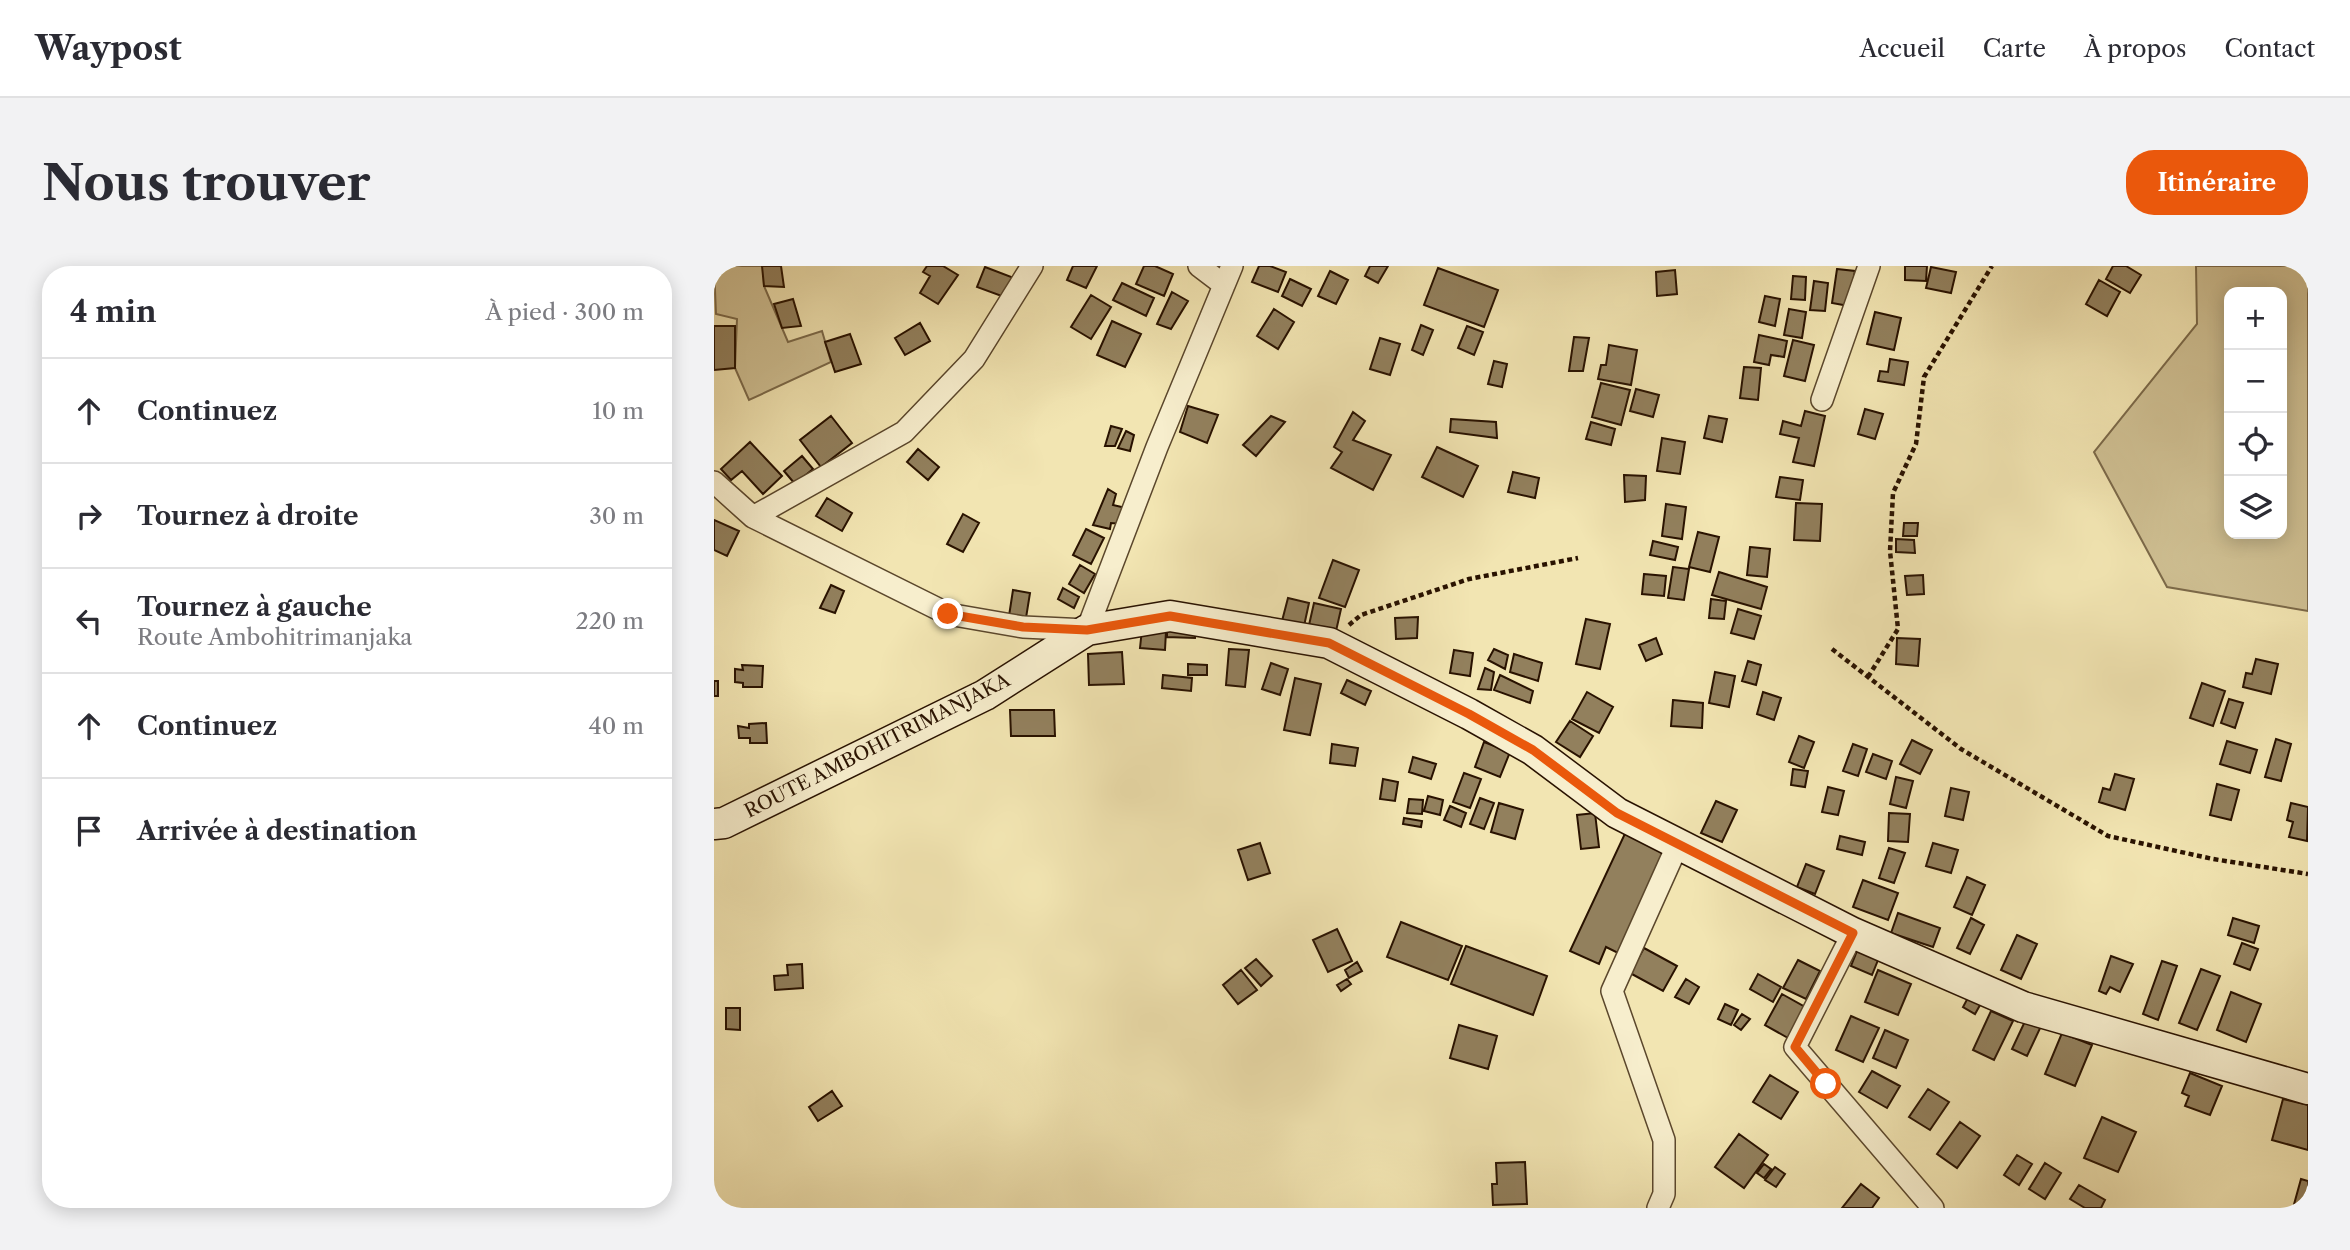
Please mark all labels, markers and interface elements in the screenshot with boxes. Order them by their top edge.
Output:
text: Waypost [35,28,182,69]
text: Accueil [1860,34,1945,63]
text: Carte [1983,34,2046,63]
text: À propos [2084,34,2187,63]
text: Contact [2225,34,2315,63]
button: Itinéraire [2126,150,2308,215]
text: Nous trouver [42,152,370,213]
map controls [2224,287,2287,539]
button: + [2224,287,2287,350]
text: 4 min [70,293,156,330]
text: À pied · 300 m [486,298,644,326]
button: − [2224,350,2287,413]
icon: ahead [70,392,108,430]
text: Continuez [137,395,277,427]
text: 10 m [592,397,644,425]
button: locate [2224,413,2287,476]
button: layers [2224,476,2287,539]
icon: right [70,497,108,535]
text: Tournez à droite [137,500,359,532]
text: 30 m [589,502,644,530]
text: Tournez à gauche [137,591,372,623]
route end [932,598,963,629]
icon: left [70,602,108,640]
text: 220 m [575,607,644,635]
text: Route Ambohitrimanjaka [137,623,412,651]
street label: ROUTE AMBOHITRIMANJAKA [741,668,1015,823]
icon: ahead [70,707,108,745]
text: Continuez [137,710,277,742]
text: 40 m [589,712,644,740]
icon: arrive [70,812,108,850]
text: Arrivée à destination [137,815,417,847]
route start [1810,1068,1841,1099]

